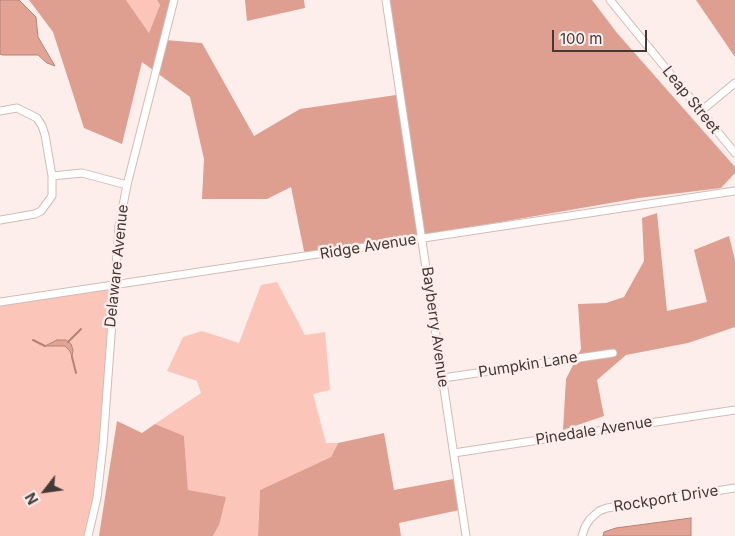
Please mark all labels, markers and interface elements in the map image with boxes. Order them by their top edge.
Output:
scale bar [555,20,650,52]
text: 100 m [560,29,602,48]
street label: Leap Street [658,63,724,137]
street label: Delaware Avenue [102,204,132,328]
street label: Ridge Avenue [319,230,417,264]
street label: Bayberry Avenue [418,266,452,388]
street label: Pumpkin Lane [477,348,579,382]
street label: Pinedale Avenue [534,413,654,449]
north arrow [20,466,70,516]
street label: Rockport Drive [612,482,720,516]
text: N [22,490,42,508]

